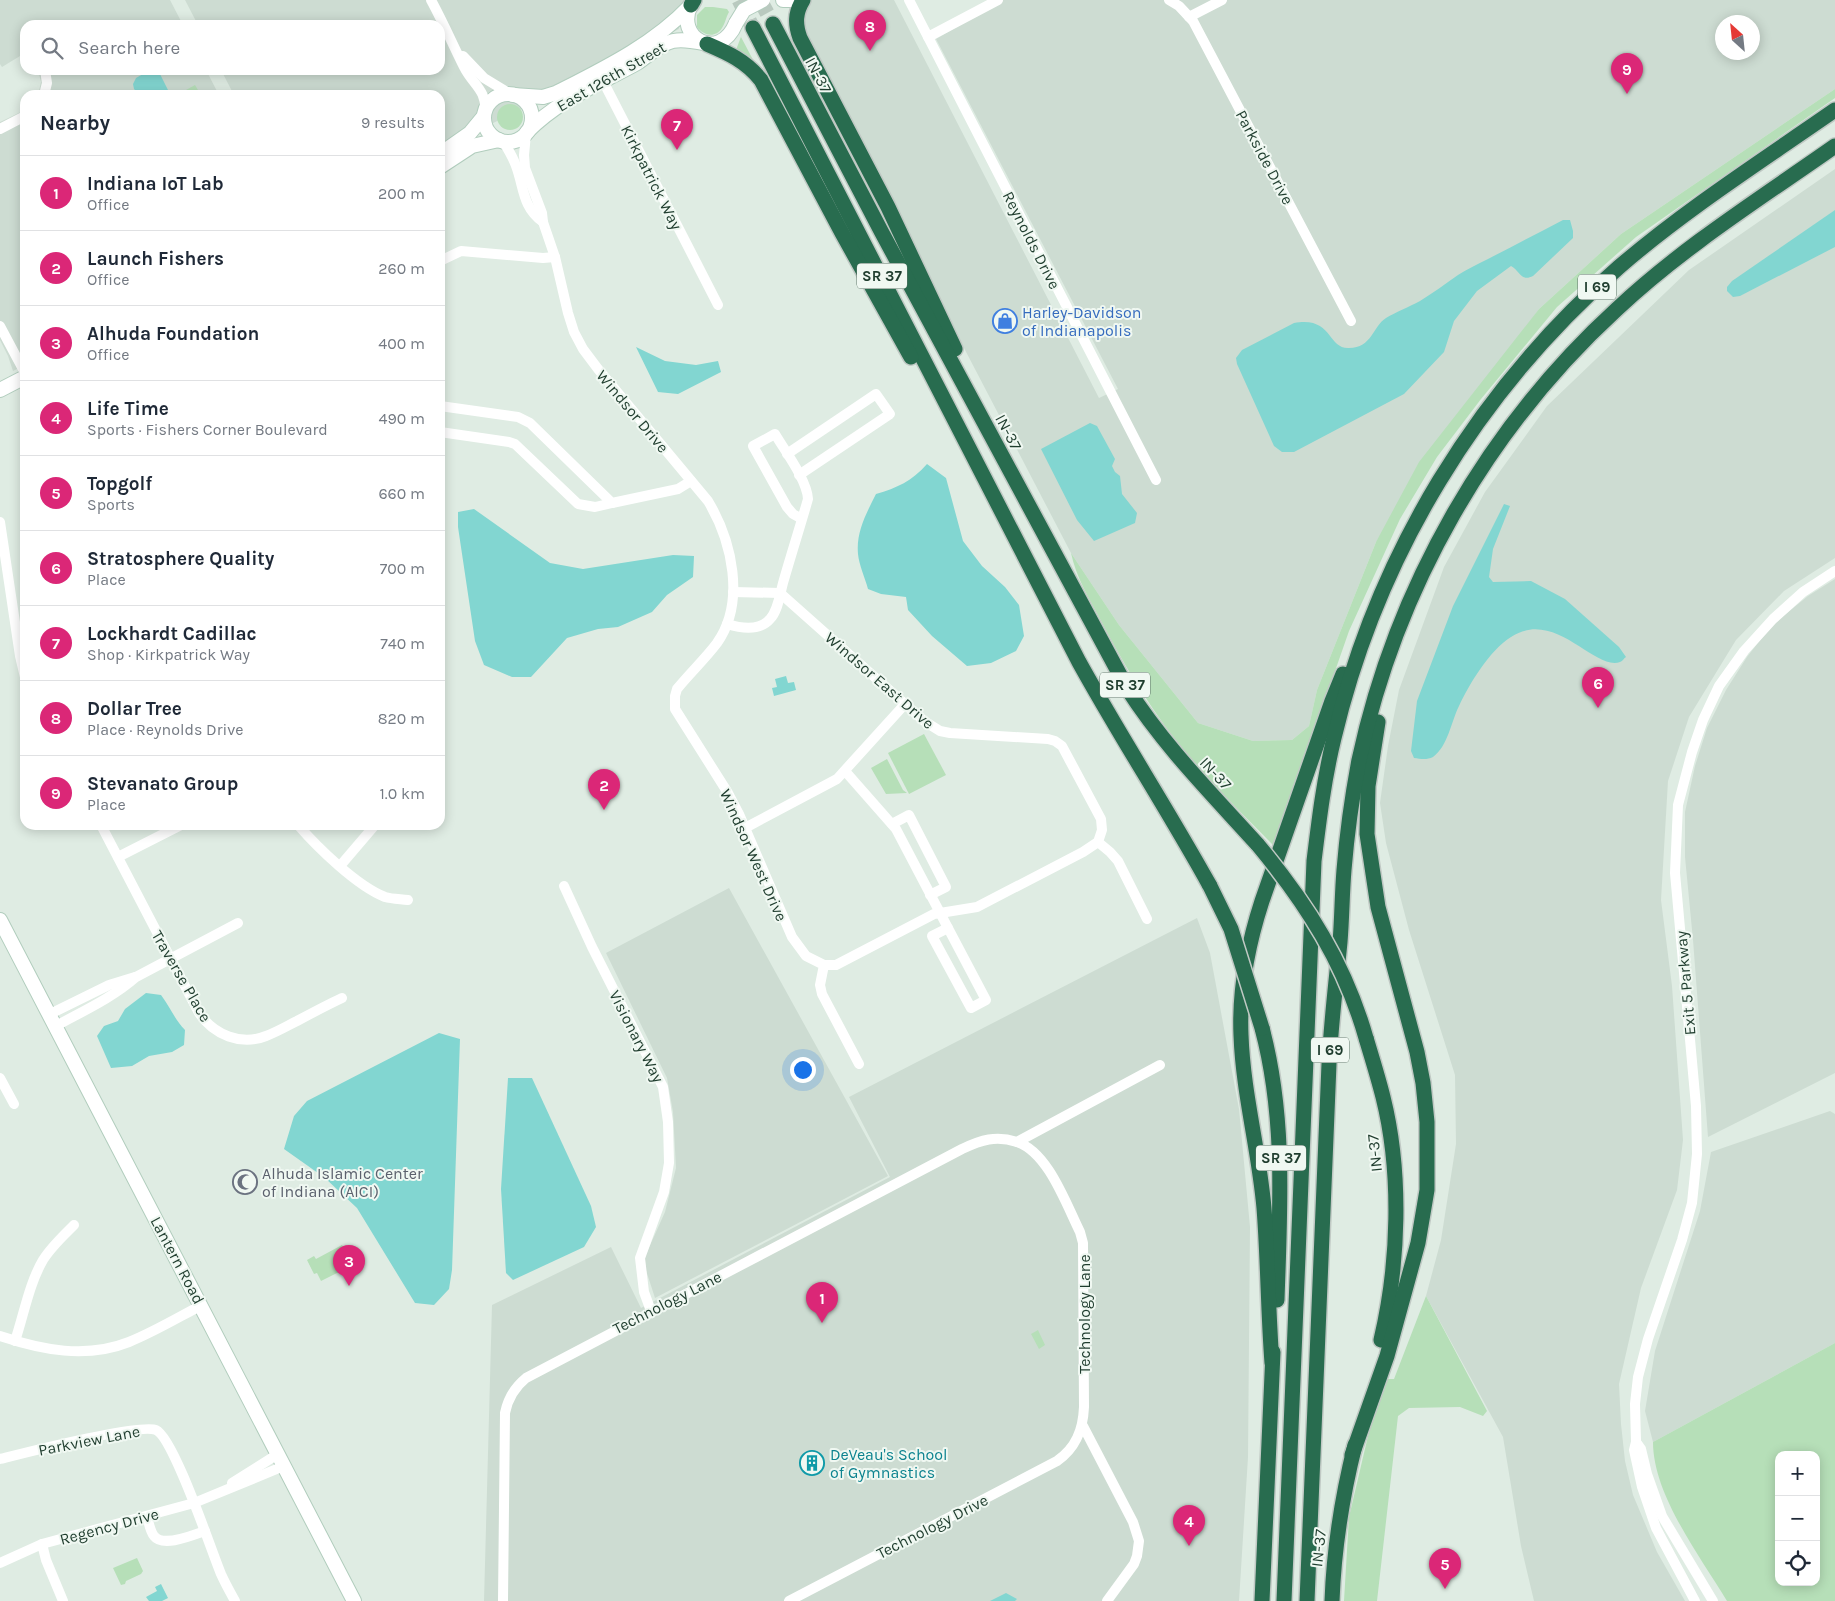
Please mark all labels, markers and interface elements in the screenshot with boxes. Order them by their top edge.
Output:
pin: 8 [854,10,886,51]
north arrow [1715,15,1760,60]
search box [20,20,445,75]
icon: search [38,34,66,62]
text: Search here [78,37,180,59]
street label: East 126th Street [553,37,669,115]
pin: 9 [1611,53,1643,94]
street label: IN-37 [801,54,836,97]
street label: Parkside Drive [1232,107,1297,208]
pin: 7 [661,109,693,150]
text: Nearby [40,111,110,135]
text: 9 results [361,113,425,132]
street label: Kirkpatrick Way [617,122,686,233]
text: Indiana IoT Lab [87,173,224,195]
text: 1 [53,184,59,203]
text: 200 m [378,184,425,203]
street label: Reynolds Drive [999,188,1064,292]
text: Office [87,195,130,214]
text: Launch Fishers [87,248,224,270]
text: 2 [51,259,61,278]
text: 260 m [378,259,425,278]
road number: SR 37 [857,264,907,288]
text: Office [87,270,130,289]
road number: I 69 [1578,274,1616,300]
place label: Harley-Davidson of Indianapolis [1022,303,1141,340]
shop icon: Harley-Davidson of Indianapolis [992,308,1018,334]
text: Alhuda Foundation [87,323,259,345]
text: 3 [51,334,61,353]
text: 400 m [378,334,425,353]
text: Office [87,345,130,364]
street label: Windsor Drive [592,366,673,457]
text: Life Time [87,398,169,420]
text: 4 [51,409,61,428]
text: 490 m [379,409,425,428]
street label: IN-37 [991,411,1026,454]
text: Sports · Fishers Corner Boulevard [87,420,328,439]
text: Topgolf [87,473,152,495]
text: 5 [51,484,61,503]
text: 660 m [378,484,425,503]
text: Sports [87,495,135,514]
text: Stratosphere Quality [87,548,274,570]
text: 6 [51,559,61,578]
text: 700 m [380,559,425,578]
text: Place [87,570,126,589]
text: Lockhardt Cadillac [87,623,257,645]
street label: Windsor East Drive [821,628,938,733]
text: 7 [52,634,60,653]
text: 740 m [380,634,425,653]
text: Shop · Kirkpatrick Way [87,645,250,664]
pin: 6 [1582,667,1614,708]
road number: SR 37 [1100,672,1150,698]
text: Dollar Tree [87,698,182,720]
text: 8 [51,709,61,728]
text: 820 m [378,709,425,728]
text: Place · Reynolds Drive [87,720,243,739]
street label: IN-37 [1196,753,1236,794]
pin: 2 [588,769,620,810]
text: Stevanato Group [87,773,238,795]
text: 9 [51,784,61,803]
text: 1.0 km [380,784,425,803]
street label: Windsor West Drive [716,786,791,924]
text: Place [87,795,126,814]
street label: Traverse Place [148,927,215,1025]
street label: Exit 5 Parkway [1671,929,1700,1036]
street label: Visionary Way [605,987,668,1086]
road number: I 69 [1311,1038,1349,1062]
your location [790,1057,816,1083]
street label: IN-37 [1363,1133,1386,1173]
road number: SR 37 [1256,1146,1306,1170]
place label: Alhuda Islamic Center of Indiana (AICI) [262,1164,423,1201]
mosque icon: Alhuda Islamic Center of Indiana (AICI) [232,1169,258,1195]
street label: Lantern Road [147,1213,209,1307]
pin: 3 [333,1245,365,1286]
street label: Technology Lane [1075,1254,1094,1374]
street label: Technology Lane [610,1267,725,1338]
pin: 1 [806,1282,838,1323]
street label: Parkview Lane [37,1421,141,1460]
place label: DeVeau's School of Gymnastics [830,1445,948,1482]
building icon: DeVeau's School of Gymnastics [799,1450,825,1476]
map controls [1775,1451,1820,1586]
button: + [1775,1451,1820,1496]
street label: Technology Drive [873,1490,991,1563]
button: − [1775,1496,1820,1541]
street label: Regency Drive [58,1504,161,1549]
pin: 4 [1173,1505,1205,1546]
street label: IN-37 [1307,1528,1330,1568]
button: locate [1775,1541,1820,1586]
pin: 5 [1429,1548,1461,1589]

